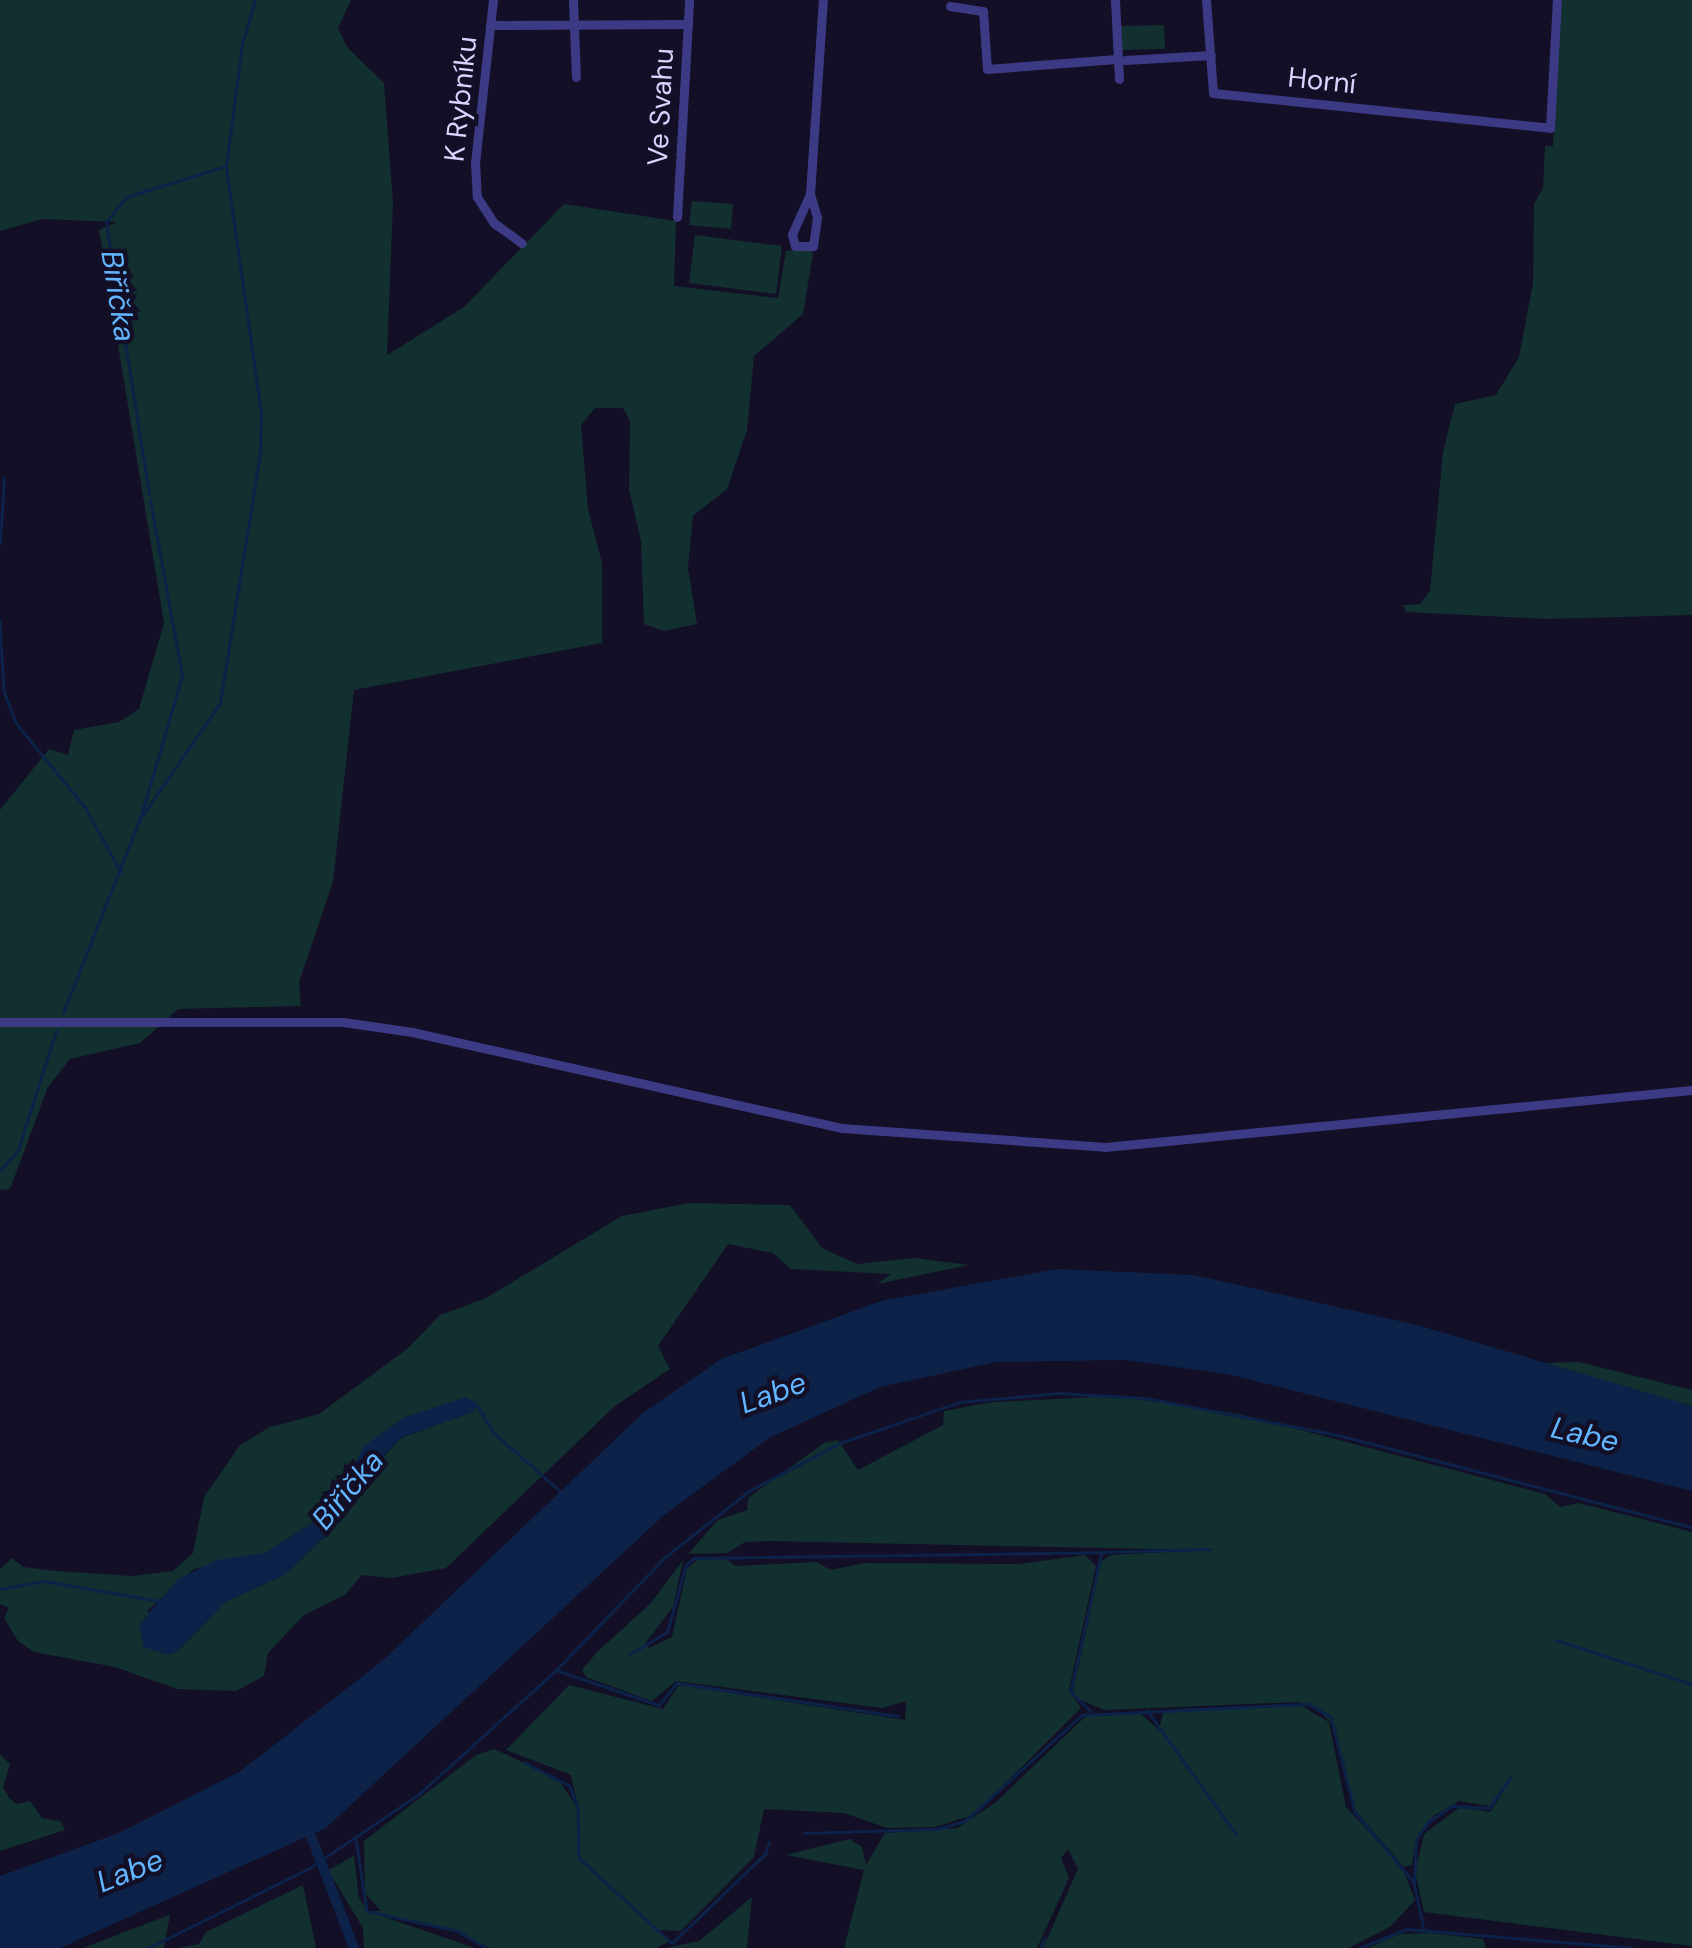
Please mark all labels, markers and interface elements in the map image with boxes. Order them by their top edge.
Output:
street label: K Rybníku [438,35,484,163]
street label: Ve Svahu [641,47,681,167]
street label: Horní [1286,61,1358,101]
water label: Biřička [93,248,143,344]
water label: Labe [735,1364,811,1422]
water label: Labe [1548,1410,1622,1460]
water label: Biřička [305,1443,391,1537]
water label: Labe [92,1842,168,1900]

